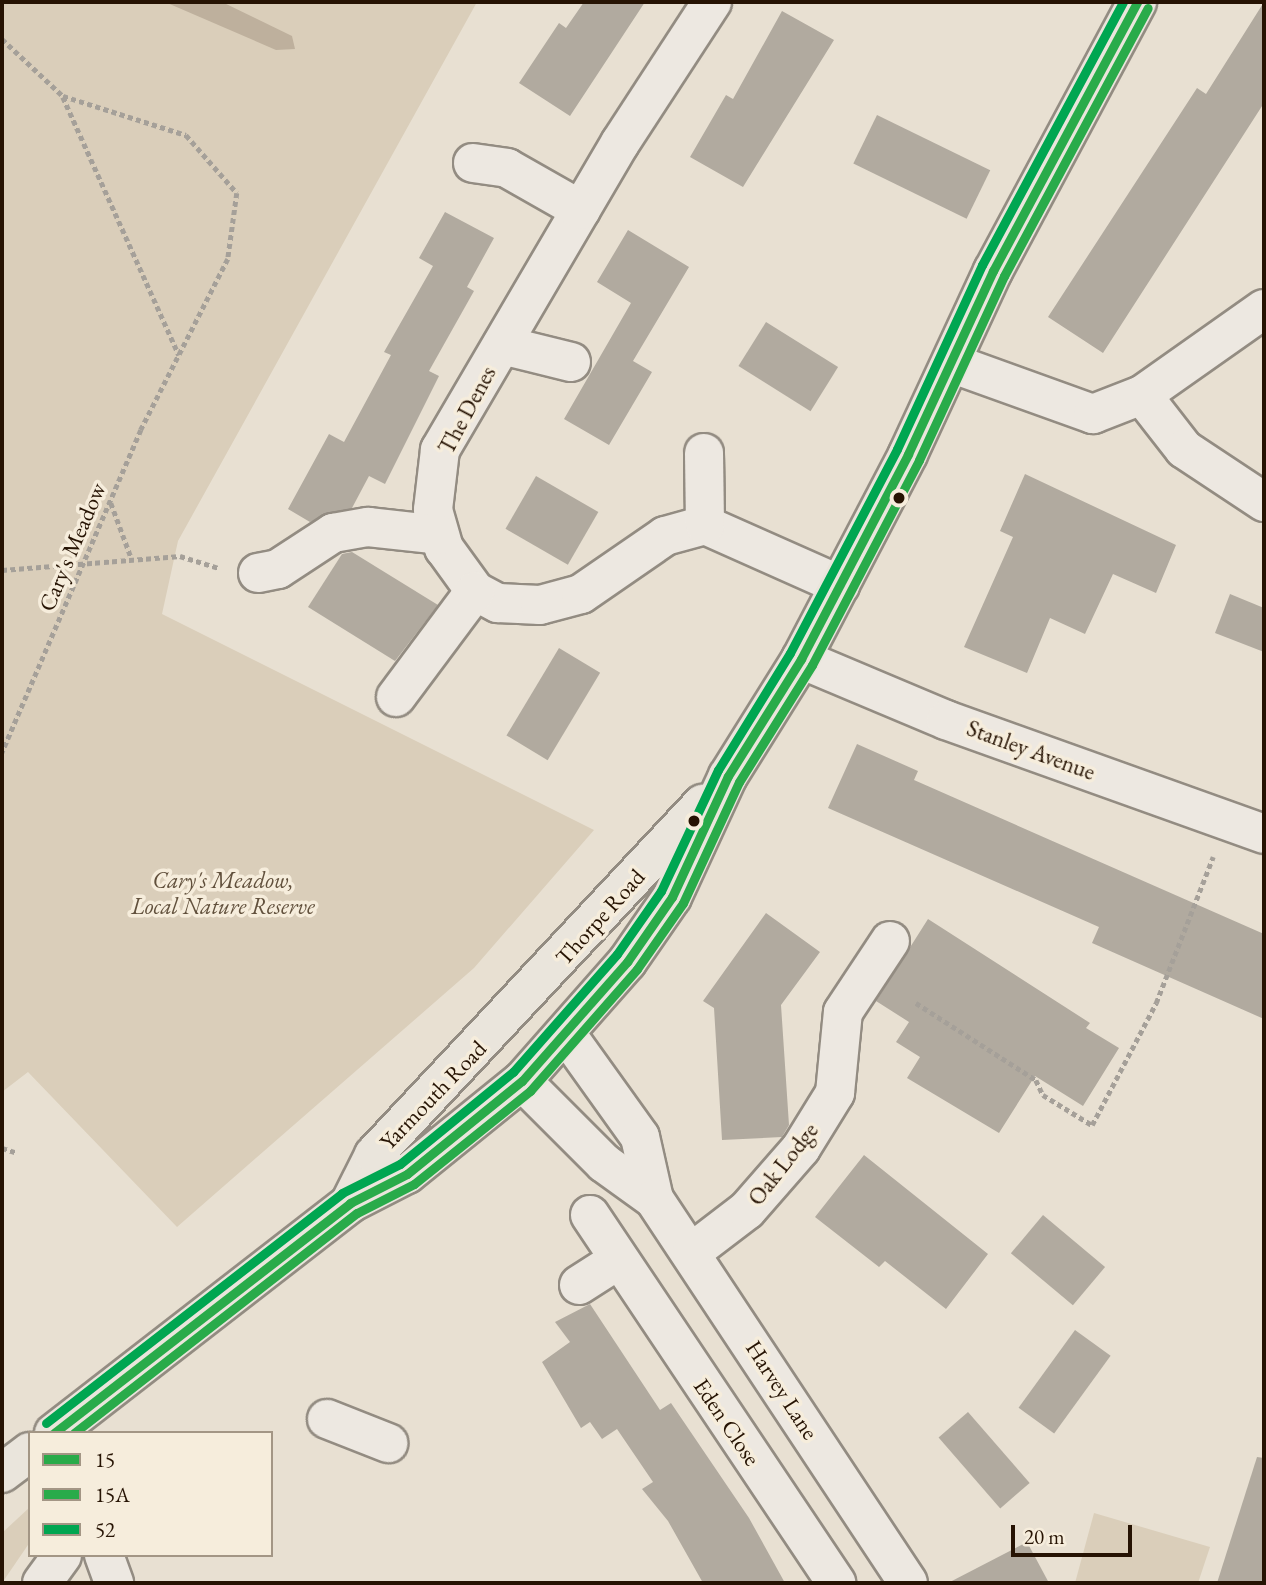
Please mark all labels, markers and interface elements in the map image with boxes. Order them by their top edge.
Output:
street label: The Denes [432,361,502,459]
street label: Cary's Meadow [33,479,111,615]
unlabelled marker [892,491,906,505]
street label: Stanley Avenue [963,714,1099,786]
unlabelled marker [687,814,701,828]
street label: Thorpe Road [550,863,650,971]
park label: Cary's Meadow, Local Nature Reserve [131,866,315,920]
street label: Yarmouth Road [374,1035,492,1155]
street label: Oak Lodge [742,1117,824,1211]
street label: Harvey Lane [740,1335,824,1445]
street label: Eden Close [688,1373,766,1471]
legend [28,1431,273,1557]
text: 15 [95,1446,115,1473]
text: 15A [95,1481,130,1508]
scale bar [1014,1512,1135,1556]
text: 52 [95,1516,115,1543]
text: 20 m [1024,1523,1065,1550]

